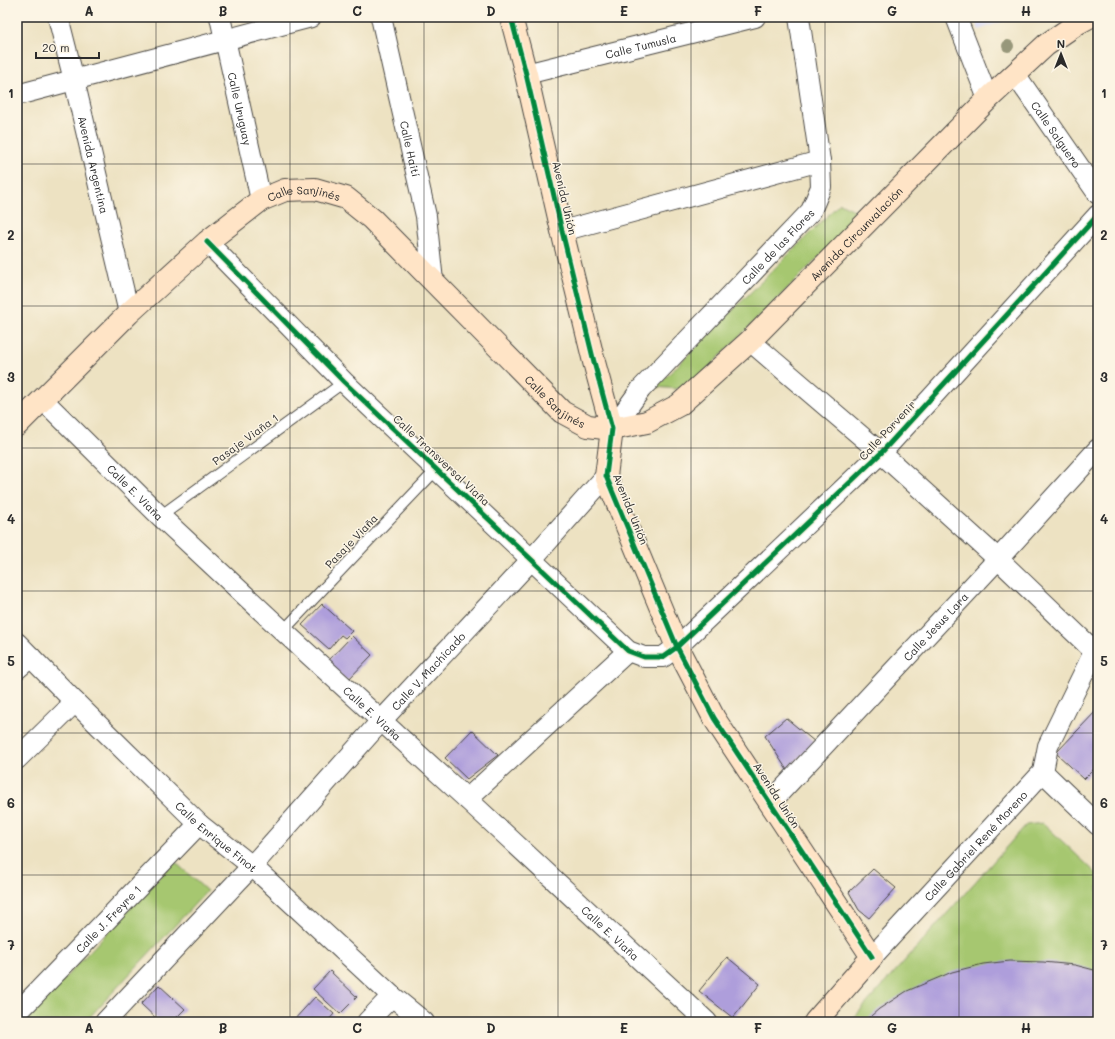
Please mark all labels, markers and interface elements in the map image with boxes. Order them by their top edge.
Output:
text: A [84,2,94,19]
text: B [219,2,228,19]
text: C [352,2,362,19]
text: D [486,2,496,19]
text: E [620,2,628,19]
text: F [754,2,762,19]
text: G [887,2,897,19]
text: H [1021,2,1031,19]
street label: Calle Tumusla [603,29,678,62]
scale bar [36,34,99,60]
north arrow [1041,34,1081,74]
text: N [1057,36,1065,51]
text: 20 m [42,39,70,55]
street label: Calle Uruguay [225,71,256,147]
text: 1 [8,84,14,101]
text: 1 [1101,84,1107,101]
street label: Calle Salguero [1028,98,1085,171]
street label: Avenida Argentina [75,114,113,215]
street label: Calle Haití [397,119,424,178]
street label: Avenida Unión [549,160,581,236]
street label: Calle Sanjinés [265,181,342,204]
street label: Avenida Circunvalación [806,183,905,284]
street label: Calle de las Flores [738,205,817,287]
text: 2 [7,226,15,243]
text: 2 [1100,226,1108,243]
text: 3 [7,368,15,385]
text: 3 [1100,368,1108,385]
street label: Calle Sanjinés [522,371,588,431]
street label: Calle Porvenir [855,397,919,463]
street label: Pasaje Viaña 1 [209,410,281,468]
street label: Calle Transversal Viaña [390,411,494,509]
street label: Calle E. Viaña [104,461,167,523]
street label: Avenida Unión [610,471,652,547]
text: 4 [7,510,15,527]
street label: Pasaje Viaña [321,510,381,571]
text: 4 [1100,510,1108,527]
street label: Calle Jesus Lara [899,589,971,664]
street label: Calle V. Machicado [388,628,468,713]
text: 5 [7,652,15,669]
text: 5 [1100,652,1108,669]
street label: Calle E. Viaña [340,682,405,743]
street label: Avenida Unión [750,759,804,831]
street label: Calle Gabriel René Moreno [920,787,1030,904]
text: 6 [7,794,15,811]
text: 6 [1100,794,1108,811]
street label: Calle Enrique Finot [172,798,261,875]
street label: Calle J. Freyre 1 [72,882,144,956]
street label: Calle E. Viaña [579,902,643,963]
text: 7 [7,936,15,953]
text: 7 [1100,936,1108,953]
text: A [84,1019,94,1036]
text: B [219,1019,228,1036]
text: C [352,1019,362,1036]
text: D [486,1019,496,1036]
text: E [620,1019,628,1036]
text: F [754,1019,762,1036]
text: G [887,1019,897,1036]
text: H [1021,1019,1031,1036]

